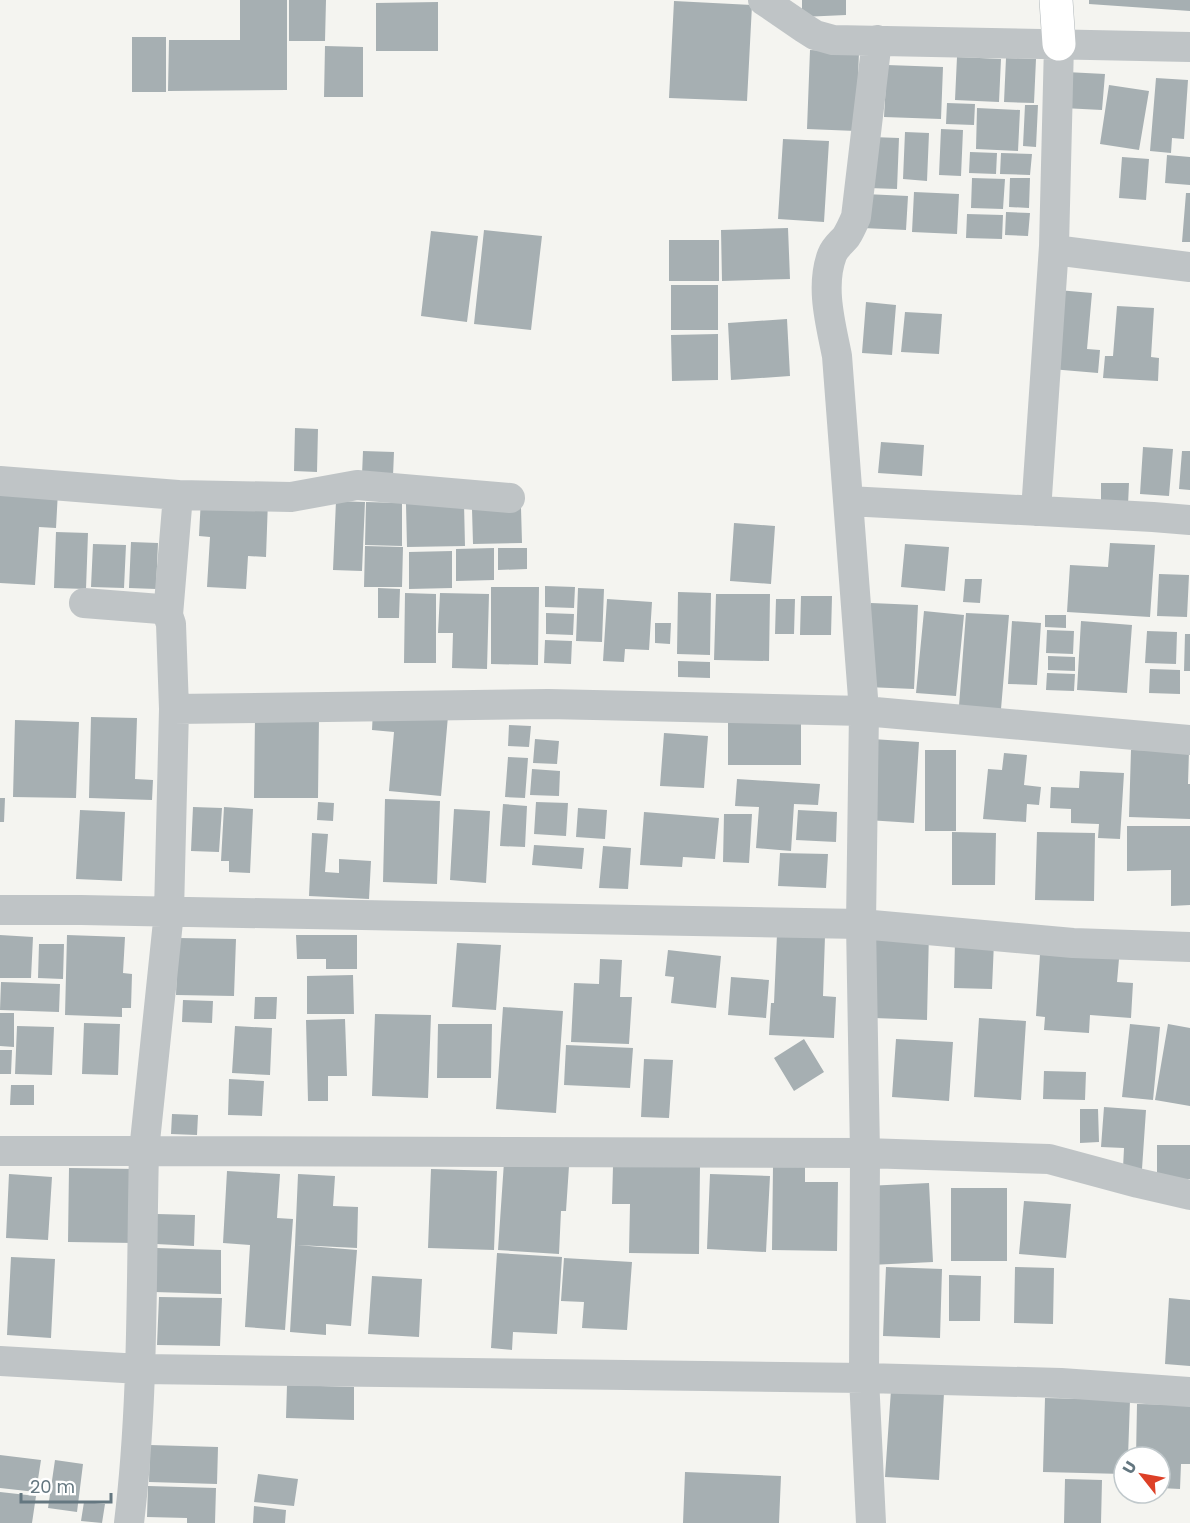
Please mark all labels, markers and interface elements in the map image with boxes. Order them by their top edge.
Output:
north arrow [1112,1445,1172,1505]
text: U [1117,1457,1142,1478]
scale bar [21,1466,111,1504]
text: 20 m [30,1474,75,1499]

